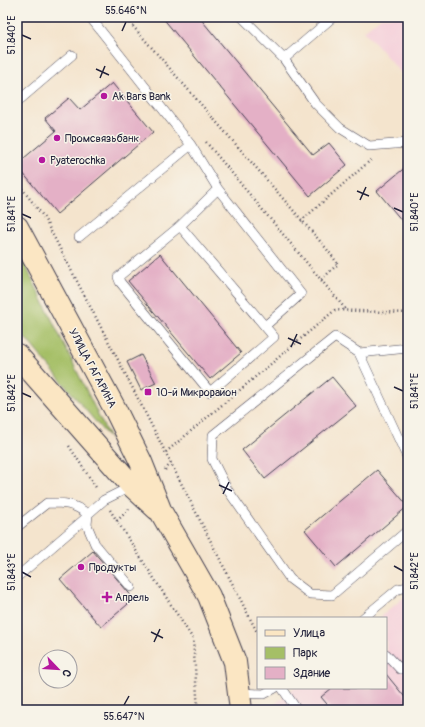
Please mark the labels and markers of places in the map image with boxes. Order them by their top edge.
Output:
place label: Ak Bars Bank [112,90,171,103]
marker: Ak Bars Bank [99,91,109,101]
place label: Промсвязьбанк [65,132,139,145]
marker: Промсвязьбанк [52,133,62,143]
place label: Pyaterochka [50,154,105,167]
marker: Pyaterochka [37,155,47,165]
place label: 10-й Микрорайон [156,386,237,399]
marker: 10-й Микрорайон [143,387,153,397]
place label: Продукты [89,561,136,574]
marker: Продукты [76,562,86,572]
place label: Апрель [115,591,149,604]
marker: Апрель [102,592,112,602]

